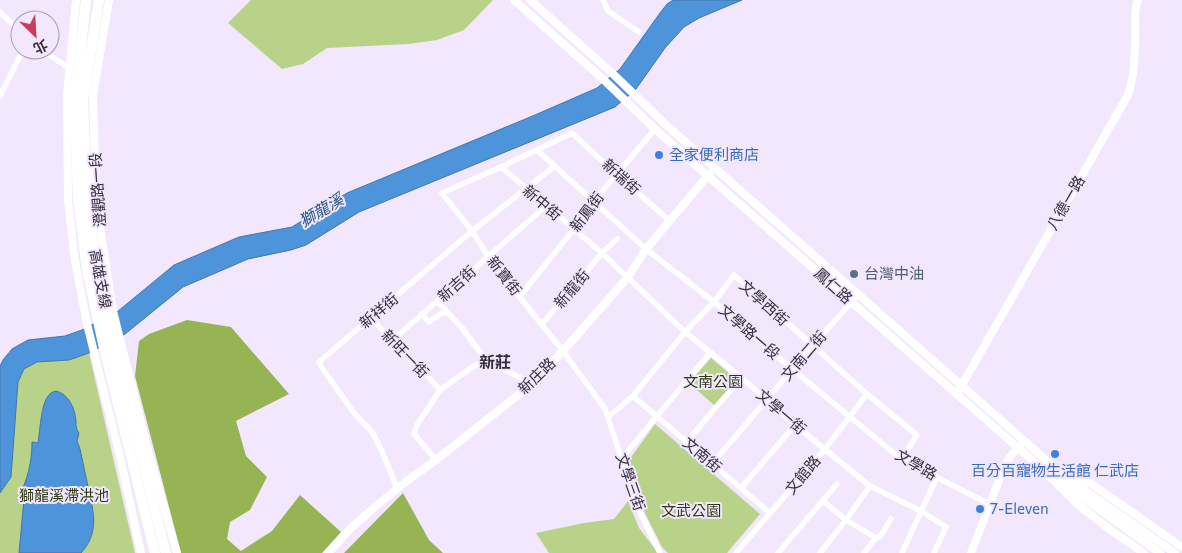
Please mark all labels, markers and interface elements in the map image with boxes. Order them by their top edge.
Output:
north arrow [10,10,60,60]
text: 北 [31,37,51,58]
place label: 全家便利商店 [669,145,759,163]
marker: 全家便利商店 [653,149,665,161]
street label: 澄觀路一段 [85,152,109,228]
street label: 新瑞街 [599,155,644,198]
street label: 八德一路 [1042,172,1088,233]
street label: 新中街 [520,181,566,224]
water label: 獅龍溪 [295,188,348,230]
street label: 新鳳街 [565,188,607,235]
street label: 高雄支線 [86,248,116,310]
street label: 新寶街 [484,252,526,299]
street label: 新吉街 [434,262,479,305]
street label: 鳳仁路 [811,264,856,307]
place label: 台灣中油 [864,264,924,282]
street label: 新龍街 [550,265,593,311]
marker: 台灣中油 [848,268,860,280]
street label: 文學西街 [736,275,793,329]
street label: 新祥街 [355,289,401,332]
street label: 文學路一段 [715,300,784,363]
street label: 新旺一街 [378,325,433,381]
street label: 文南二街 [777,327,830,384]
district label: 新莊 [479,352,511,371]
street label: 新庄路 [514,353,559,397]
park label: 文南公園 [683,372,743,390]
street label: 文學一街 [753,385,810,438]
street label: 文南街 [680,433,726,476]
street label: 文學路 [893,445,940,483]
marker: 百分百寵物生活館 仁武店 [1049,448,1061,460]
street label: 文學三街 [613,450,649,513]
street label: 文館路 [781,451,824,497]
place label: 百分百寵物生活館 仁武店 [971,461,1139,479]
park label: 獅龍溪滯洪池 [19,486,109,504]
place label: 7-Eleven [990,499,1049,517]
park label: 文武公園 [661,501,721,519]
marker: 7-Eleven [974,503,986,515]

